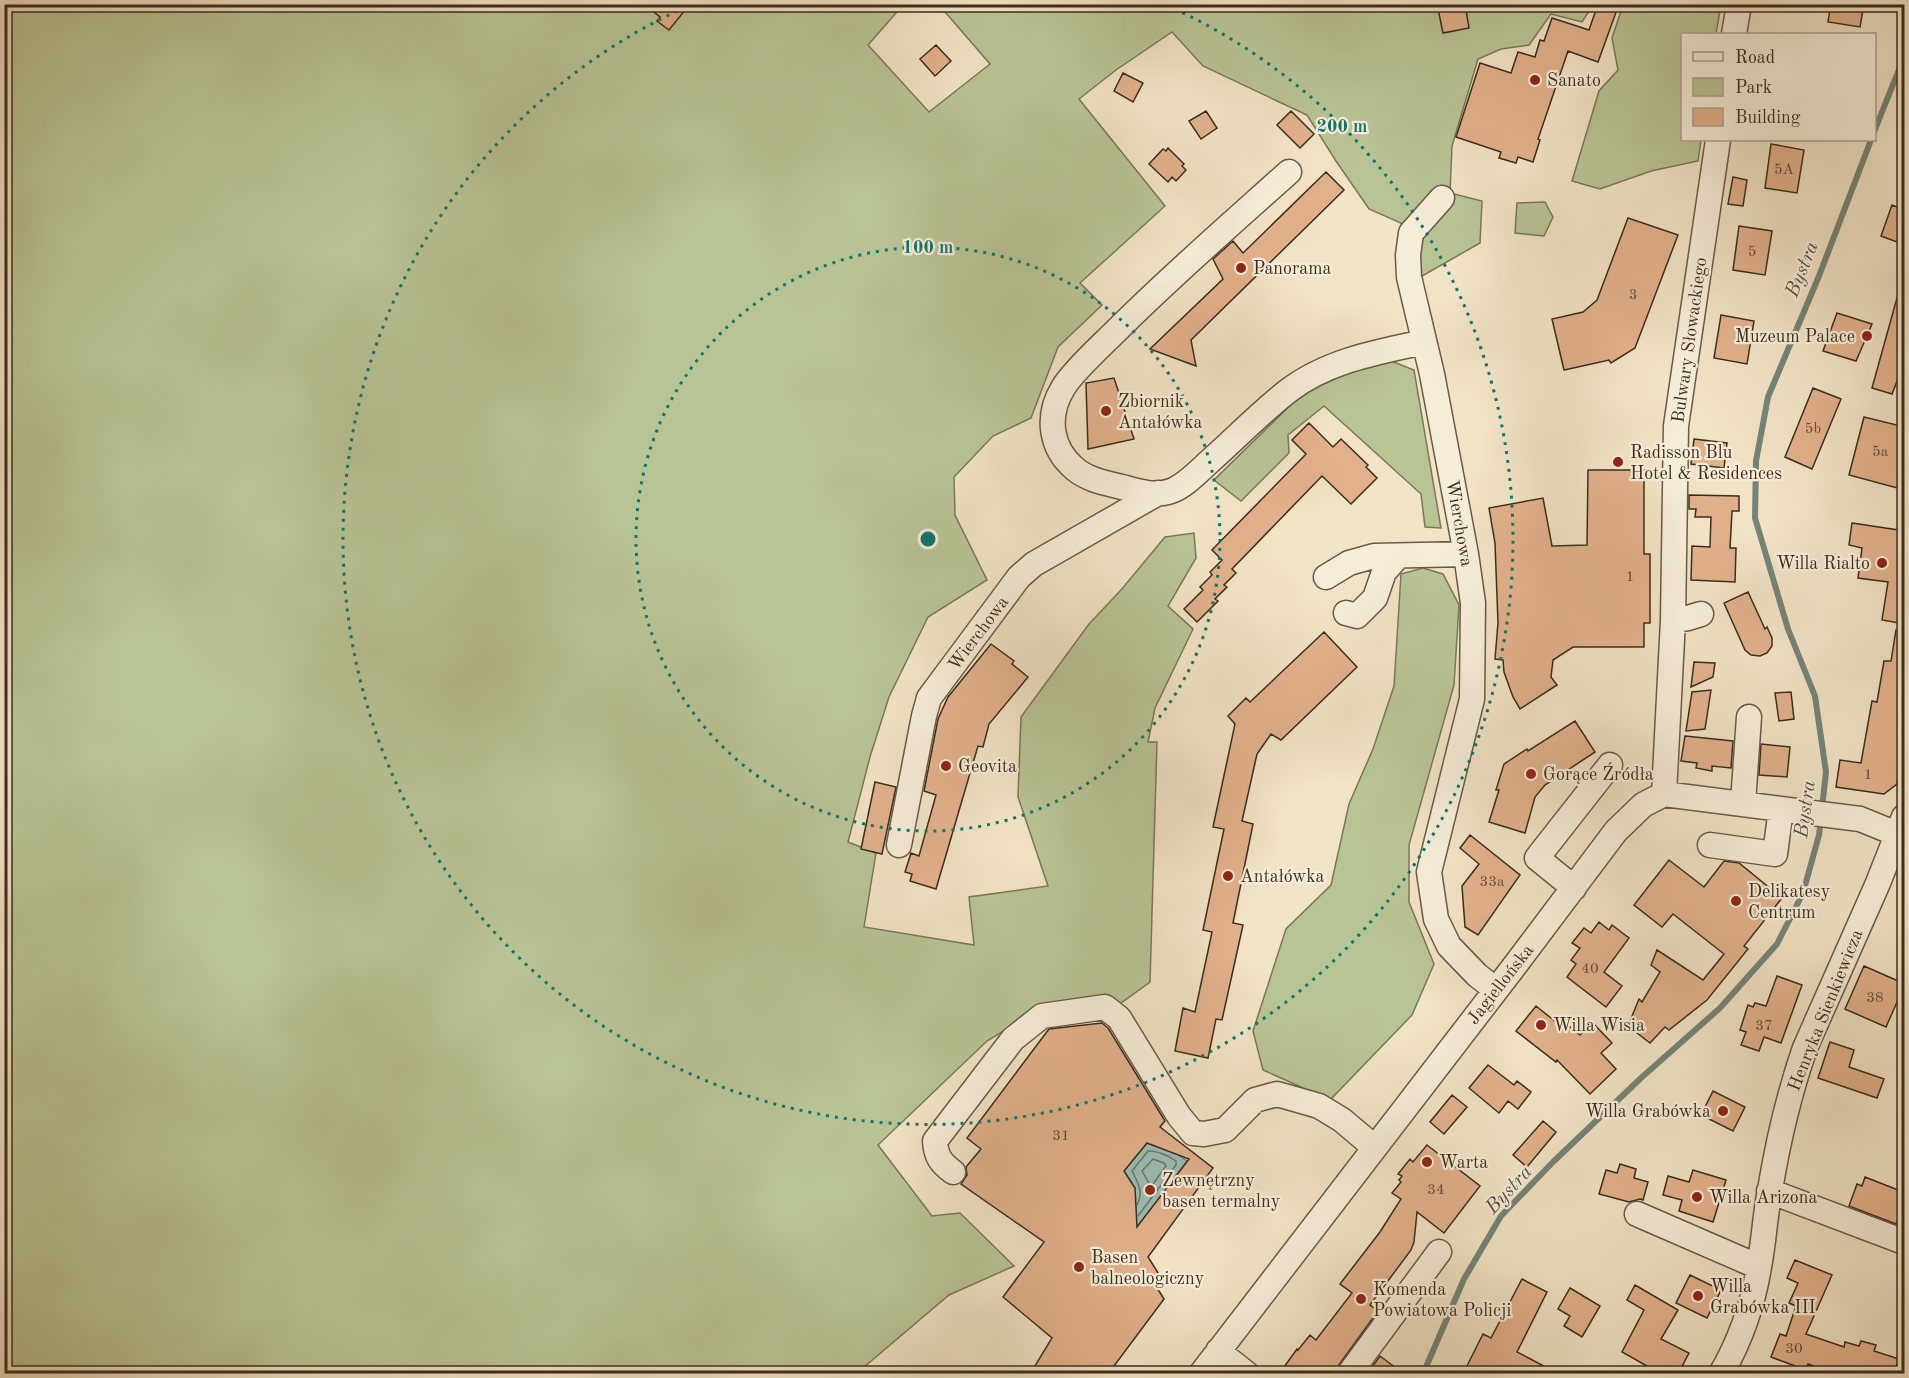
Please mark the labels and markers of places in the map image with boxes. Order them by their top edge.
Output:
place label: Sanato [1547,72,1601,90]
marker: Sanato [1528,73,1542,87]
place label: Panorama [1253,260,1332,278]
marker: Panorama [1234,261,1248,275]
place label: Muzeum Palace [1735,328,1855,346]
marker: Muzeum Palace [1860,329,1874,343]
place label: Zbiornik Antałówka [1118,393,1203,432]
marker: Zbiornik Antałówka [1099,404,1113,418]
place label: Radisson Blu Hotel & Residences [1630,444,1782,483]
marker: Radisson Blu Hotel & Residences [1611,455,1625,469]
centre of rings [918,529,938,549]
place label: Willa Rialto [1776,555,1870,573]
marker: Willa Rialto [1875,556,1889,570]
place label: Geovita [958,758,1017,776]
marker: Geovita [939,759,953,773]
place label: Gorące Źródła [1543,762,1654,784]
marker: Gorące Źródła [1524,767,1538,781]
place label: Antałówka [1240,868,1325,886]
marker: Antałówka [1221,869,1235,883]
place label: Delikatesy Centrum [1748,883,1831,922]
marker: Delikatesy Centrum [1729,894,1743,908]
place label: Willa Wisia [1553,1017,1645,1035]
marker: Willa Wisia [1534,1018,1548,1032]
place label: Willa Grabówka [1585,1103,1711,1121]
marker: Willa Grabówka [1716,1104,1730,1118]
place label: Warta [1439,1154,1488,1172]
marker: Warta [1420,1155,1434,1169]
place label: Zewnętrzny basen termalny [1162,1172,1281,1211]
marker: Zewnętrzny basen termalny [1143,1183,1157,1197]
place label: Willa Arizona [1709,1189,1818,1207]
marker: Willa Arizona [1690,1190,1704,1204]
place label: Basen balneologiczny [1091,1249,1205,1288]
marker: Basen balneologiczny [1072,1260,1086,1274]
place label: Willa Grabówka III [1710,1278,1816,1317]
place label: Komenda Powiatowa Policji [1373,1281,1511,1320]
marker: Willa Grabówka III [1691,1289,1705,1303]
marker: Komenda Powiatowa Policji [1354,1292,1368,1306]

